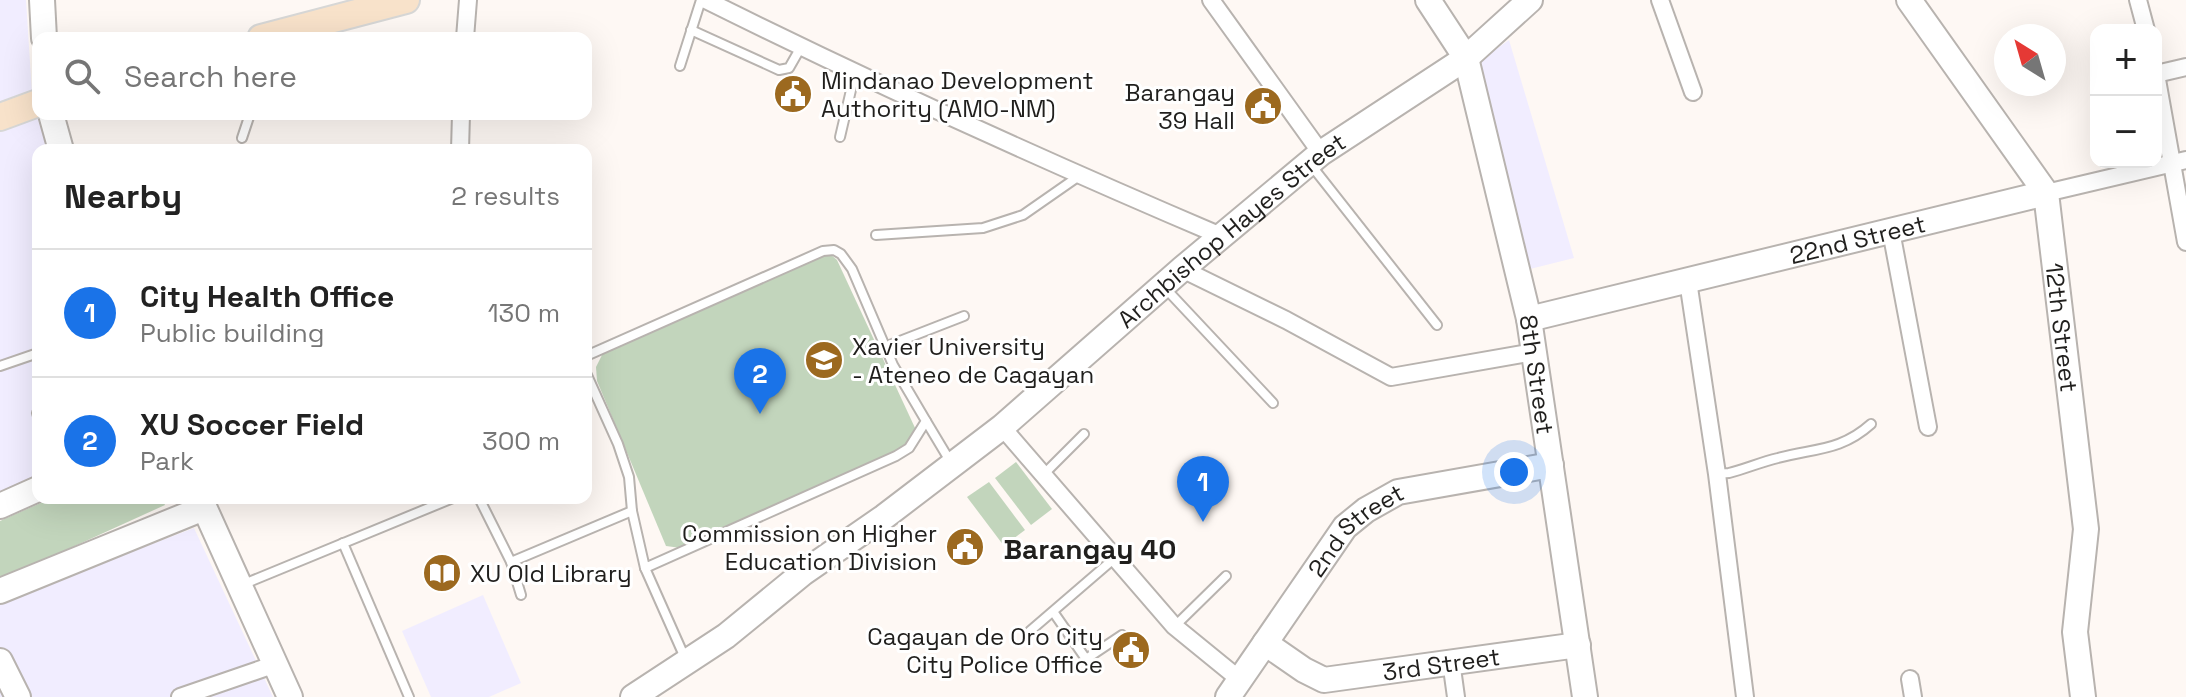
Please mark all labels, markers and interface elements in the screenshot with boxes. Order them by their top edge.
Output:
north arrow [1994,24,2066,96]
map controls [2090,24,2162,168]
button: + [2090,24,2162,96]
search box [32,32,592,120]
icon: search [60,54,104,98]
text: Search here [124,57,297,96]
place label: Mindanao Development Authority (AMO-NM) [821,65,1094,124]
public building icon: Mindanao Development Authority (AMO-NM) [772,73,814,115]
place label: Barangay 39 Hall [1125,77,1235,136]
public building icon: Barangay 39 Hall [1242,85,1284,127]
button: − [2090,96,2162,168]
street label: Archbishop Hayes Street [1111,126,1351,334]
text: Nearby [64,175,182,218]
text: 2 results [451,179,560,213]
street label: 22nd Street [1786,207,1928,270]
street label: 12th Street [2039,261,2085,394]
text: City Health Office [140,277,394,316]
text: 1 [84,296,96,330]
text: 130 m [488,296,560,330]
street label: 8th Street [1513,313,1561,436]
text: Public building [140,316,324,350]
place label: Xavier University - Ateneo de Cagayan [852,331,1094,390]
school or university icon: Xavier University - Ateneo de Cagayan [803,339,845,381]
pin: 2 [734,348,786,414]
text: XU Soccer Field [140,405,364,444]
text: 2 [82,424,98,458]
text: 300 m [482,424,560,458]
text: Park [140,444,194,478]
your location [1494,452,1534,492]
pin: 1 [1177,456,1229,522]
street label: 2nd Street [1300,477,1409,582]
place label: Commission on Higher Education Division [682,518,937,577]
public building icon: Commission on Higher Education Division [944,526,986,568]
district label: Barangay 40 [1004,531,1176,567]
library icon: XU Old Library [421,552,463,594]
place label: XU Old Library [470,558,632,589]
place label: Cagayan de Oro City City Police Office [867,621,1103,680]
public building icon: Cagayan de Oro City City Police Office [1110,629,1152,671]
street label: 3rd Street [1380,640,1502,687]

